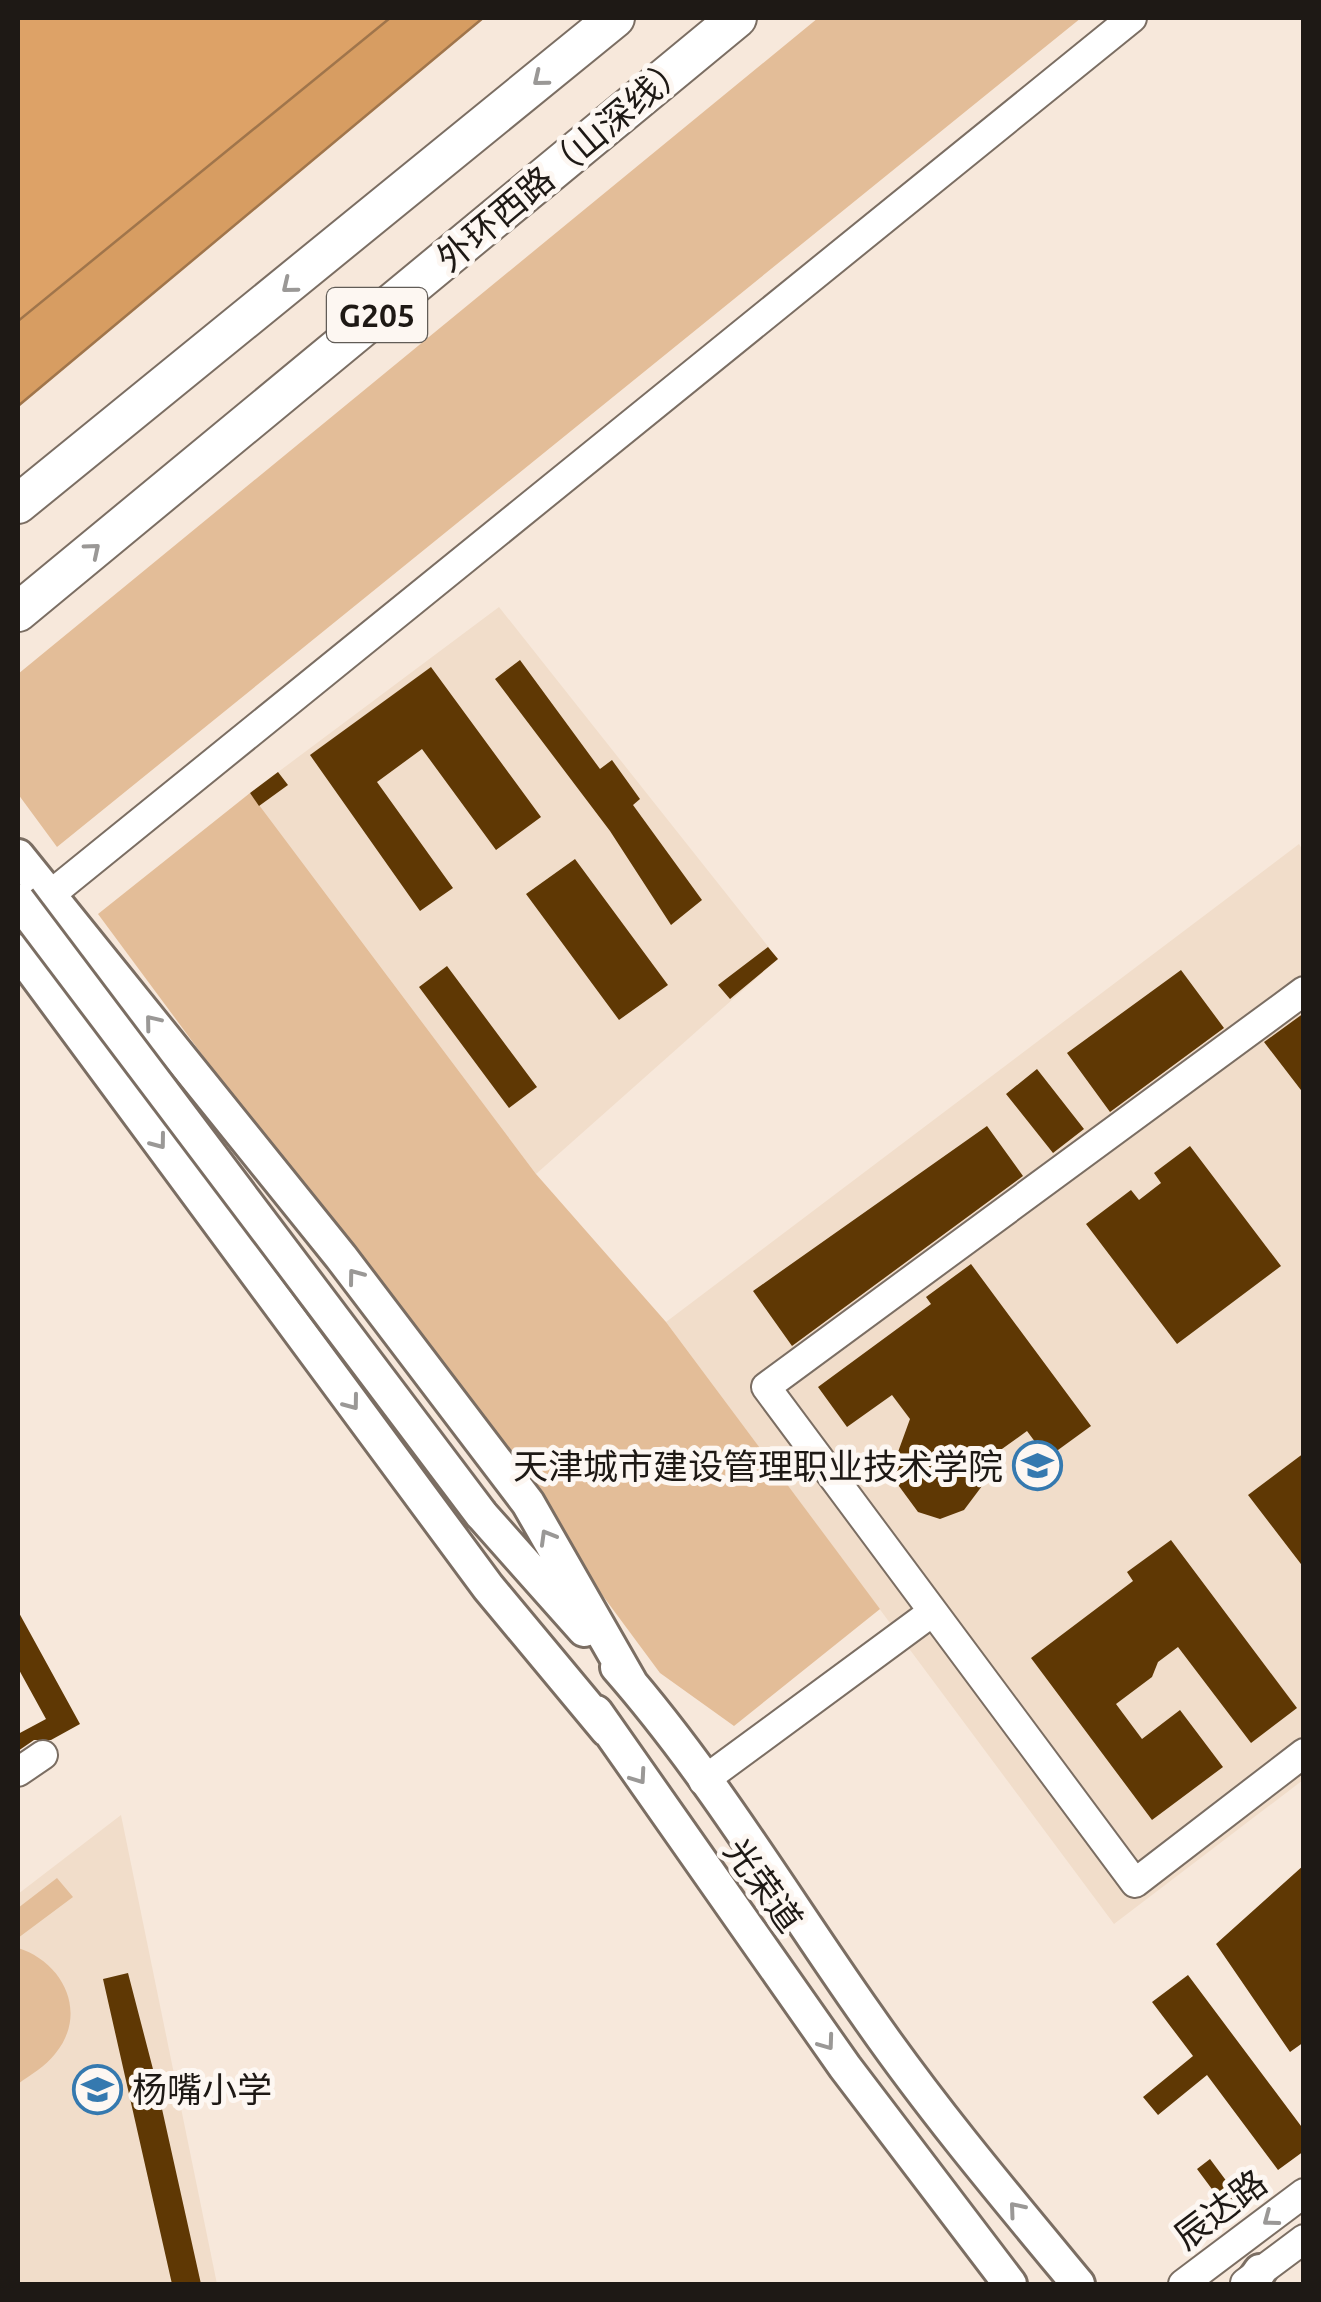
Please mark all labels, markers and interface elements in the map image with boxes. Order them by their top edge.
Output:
street label: 外环西路（山深线） [428,45,696,279]
one-way arrow [533,67,551,85]
one-way arrow [282,274,300,292]
road number: G205 [327,288,427,342]
one-way arrow [81,544,99,562]
one-way arrow [146,1016,164,1034]
one-way arrow [147,1131,164,1149]
one-way arrow [349,1269,367,1287]
one-way arrow [341,1392,358,1410]
school or university icon: 天津城市建设管理职业技术学院 [1012,1440,1064,1492]
place label: 天津城市建设管理职业技术学院 [513,1446,1003,1486]
one-way arrow [540,1530,560,1548]
one-way arrow [627,1766,645,1785]
street label: 光荣道 [717,1831,811,1939]
one-way arrow [815,2031,833,2050]
school or university icon: 杨嘴小学 [71,2063,123,2115]
place label: 杨嘴小学 [132,2069,272,2109]
street label: 辰达路 [1166,2161,1274,2257]
one-way arrow [1010,2203,1028,2221]
one-way arrow [1263,2207,1281,2224]

